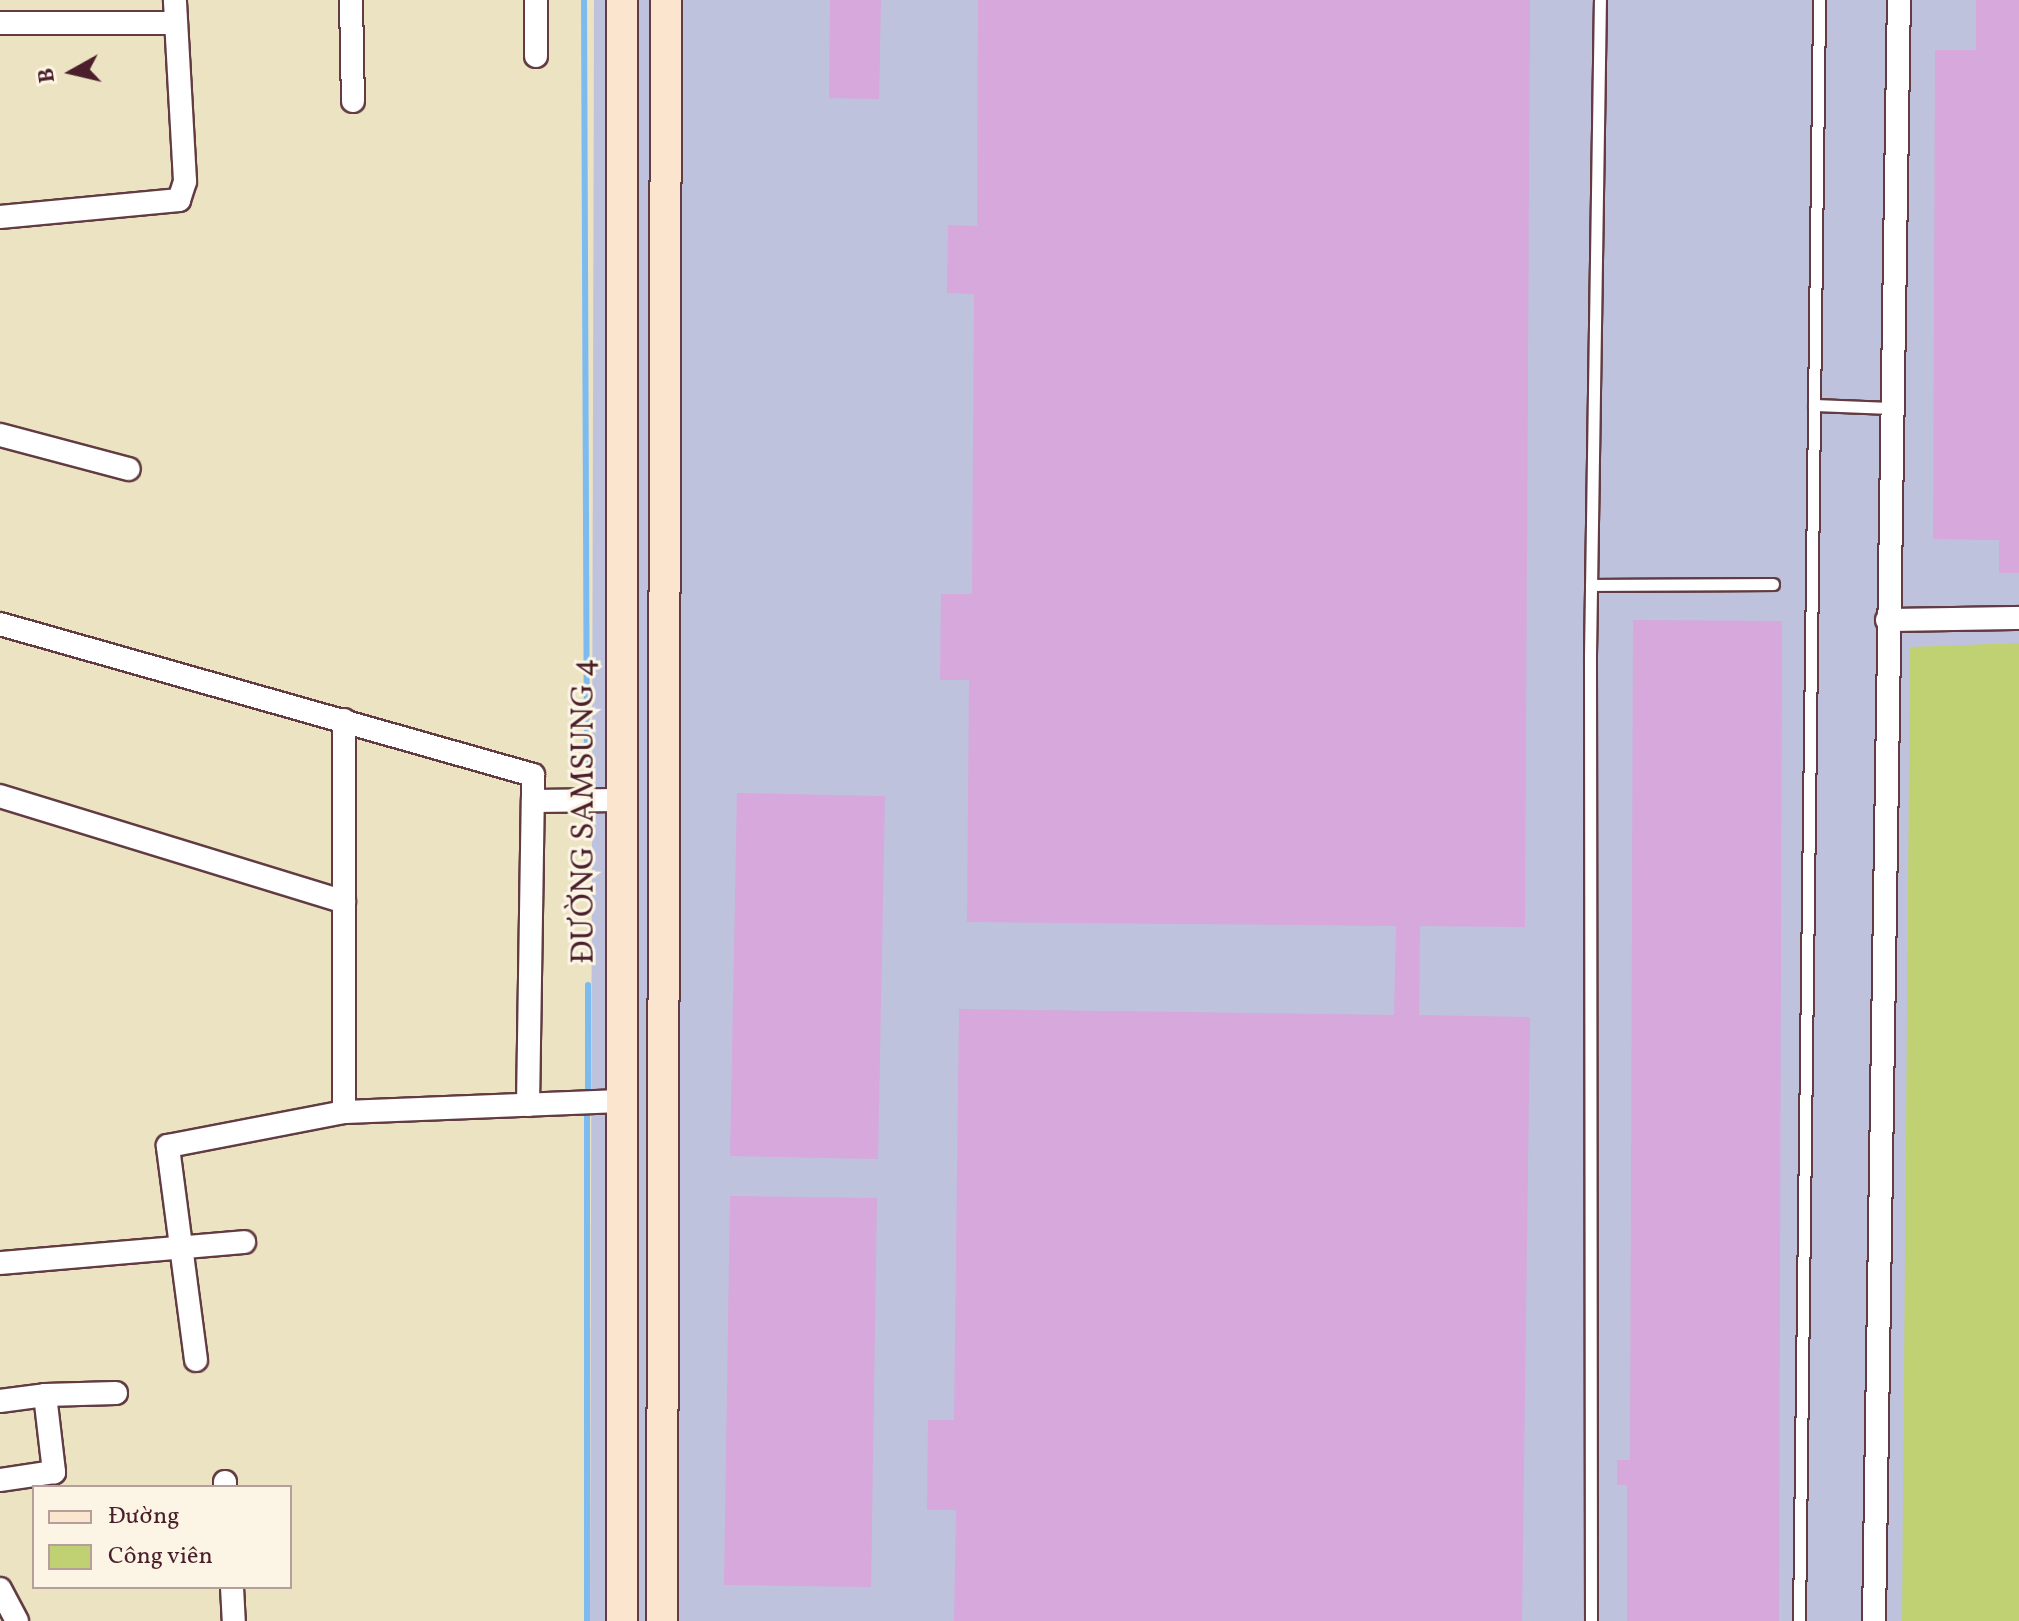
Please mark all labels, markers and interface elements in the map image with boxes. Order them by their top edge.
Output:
north arrow [32,32,112,112]
text: B [31,66,64,85]
street label: ĐƯỜNG SAMSUNG 4 [566,658,604,964]
legend [32,1485,292,1589]
text: Đường [108,1500,180,1534]
text: Công viên [108,1540,213,1574]

